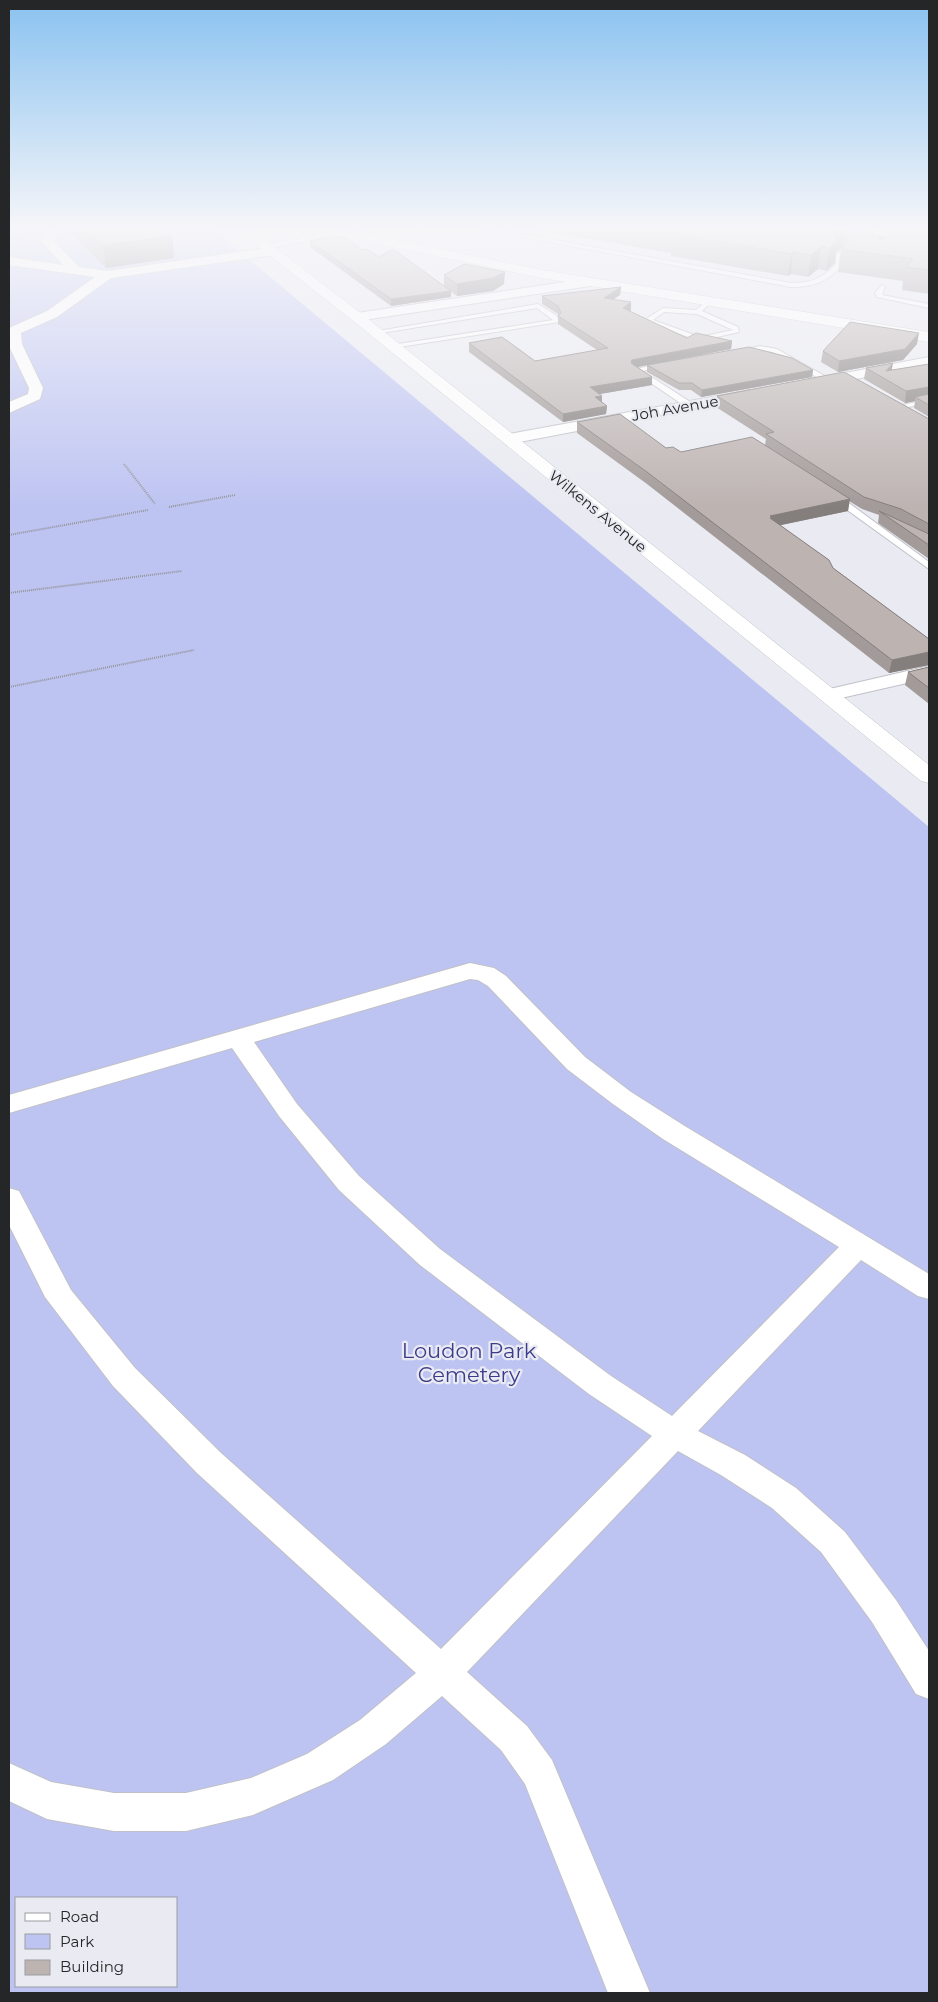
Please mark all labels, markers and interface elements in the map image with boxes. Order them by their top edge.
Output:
street label: Joh Avenue [629,391,720,425]
street label: Wilkens Avenue [545,466,651,556]
park label: Loudon Park Cemetery [402,1338,537,1387]
legend [15,1897,178,1987]
text: Road [60,1907,99,1926]
text: Park [60,1932,94,1951]
text: Building [60,1957,124,1976]

